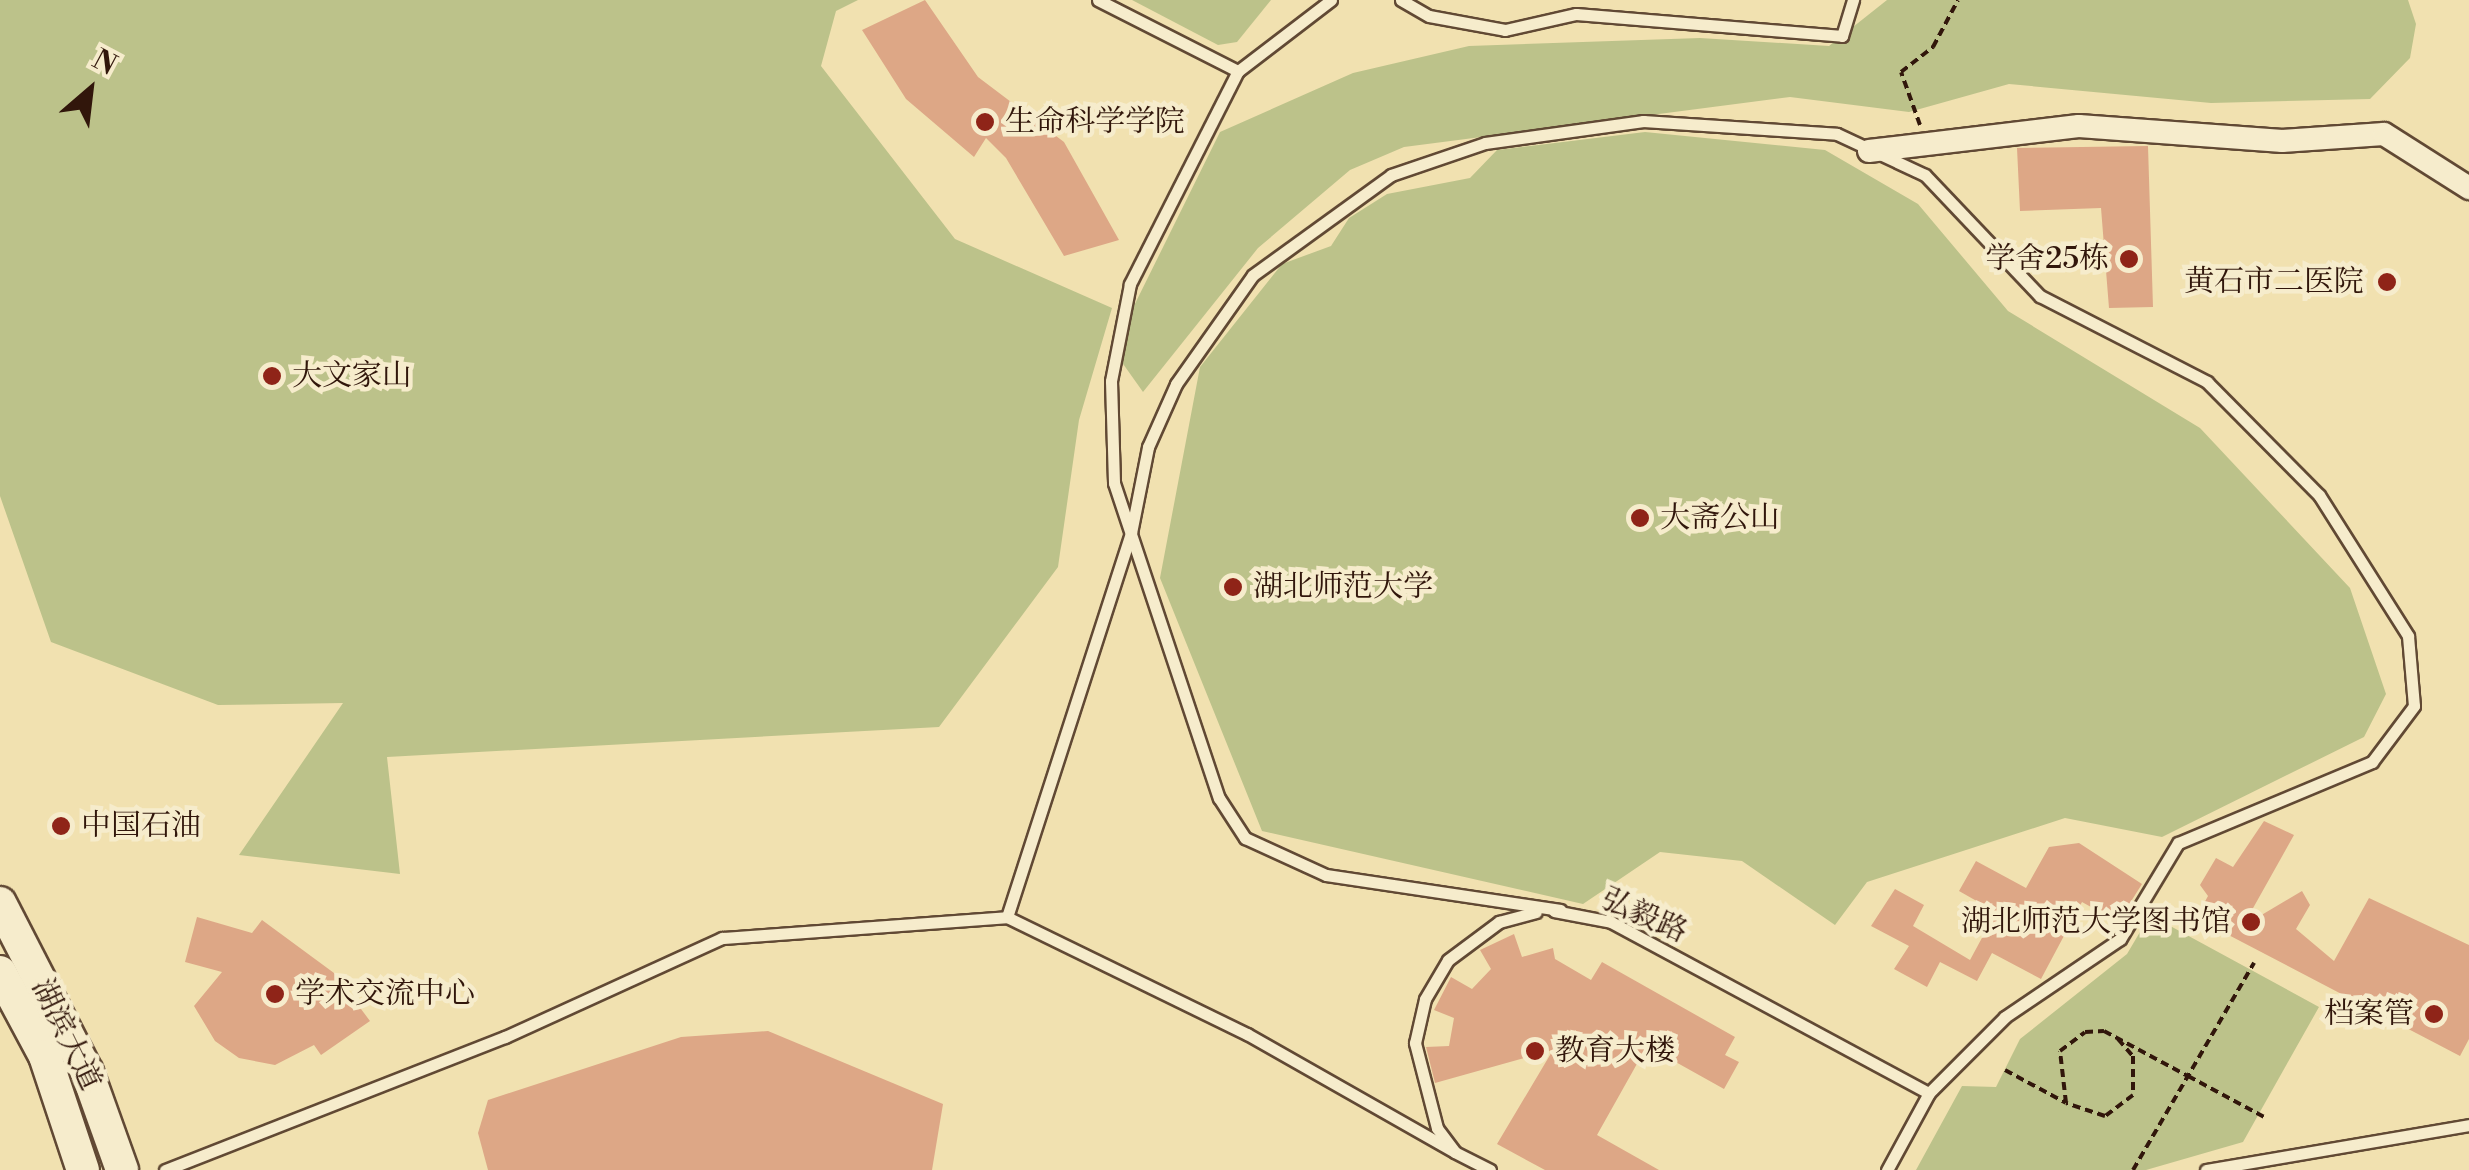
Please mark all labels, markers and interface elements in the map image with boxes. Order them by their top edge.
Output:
north arrow [40,40,140,140]
text: N [86,42,122,84]
place label: 生命科学学院 [1005,104,1185,140]
marker: 生命科学学院 [974,111,996,133]
place label: 学舍25栋 [1985,241,2109,277]
marker: 学舍25栋 [2118,248,2140,270]
place label: 黄石市二医院 [2184,264,2364,300]
marker: 黄石市二医院 [2374,269,2400,295]
place label: 大文家山 [292,358,412,394]
marker: 大文家山 [261,365,283,387]
place label: 大斋公山 [1660,500,1780,536]
marker: 大斋公山 [1629,507,1651,529]
place label: 湖北师范大学 [1253,569,1433,605]
marker: 湖北师范大学 [1222,576,1244,598]
place label: 中国石油 [81,808,201,844]
marker: 中国石油 [50,815,72,837]
street label: 弘毅路 [1596,881,1692,951]
place label: 湖北师范大学图书馆 [1961,904,2231,940]
marker: 湖北师范大学图书馆 [2240,911,2262,933]
street label: 湖滨大道 [24,973,108,1097]
place label: 学术交流中心 [295,976,475,1012]
marker: 学术交流中心 [264,983,286,1005]
place label: 档案管 [2324,996,2414,1032]
marker: 档案管 [2423,1003,2445,1025]
place label: 教育大楼 [1555,1033,1675,1069]
marker: 教育大楼 [1524,1040,1546,1062]

